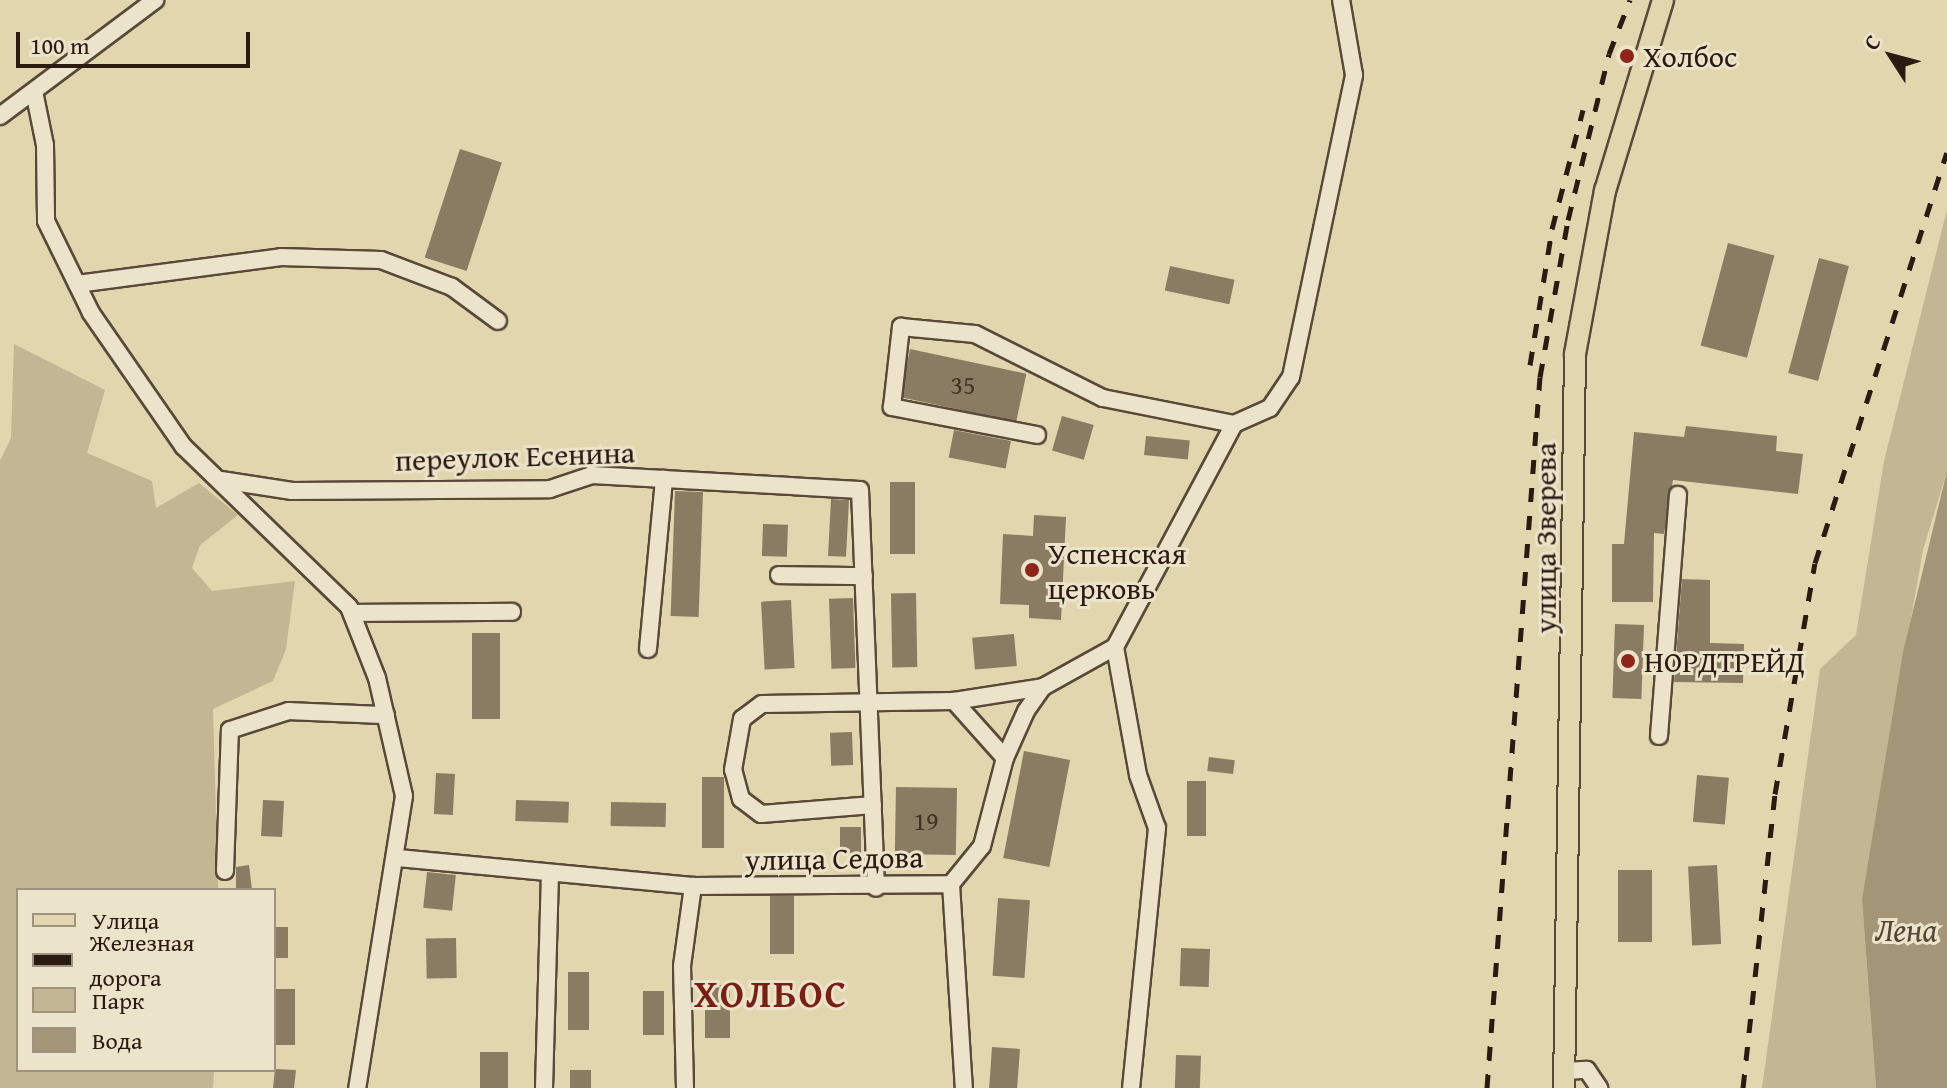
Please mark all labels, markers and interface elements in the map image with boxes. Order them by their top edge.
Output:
scale bar [20,16,254,66]
north arrow [1851,16,1931,96]
text: С [1855,27,1888,56]
text: 100 m [30,28,90,63]
place label: Холбос [1643,38,1737,74]
marker: Холбос [1618,47,1636,65]
house number: 35 [950,369,976,401]
street label: переулок Есенина [394,434,636,478]
street label: улица Зверева [1527,443,1563,633]
place label: Успенская церковь [1048,535,1186,606]
marker: Успенская церковь [1023,561,1041,579]
place label: НОРДТРЕЙД [1644,643,1805,679]
marker: НОРДТРЕЙД [1619,652,1637,670]
house number: 19 [913,805,939,837]
street label: улица Седова [744,838,924,878]
legend [16,888,276,1072]
text: Улица [92,903,159,938]
water label: Лена [1875,911,1937,949]
text: Железная дорога [89,925,194,995]
district label: ХОЛБОС [694,971,848,1017]
text: Парк [92,983,144,1018]
text: Вода [92,1023,142,1058]

